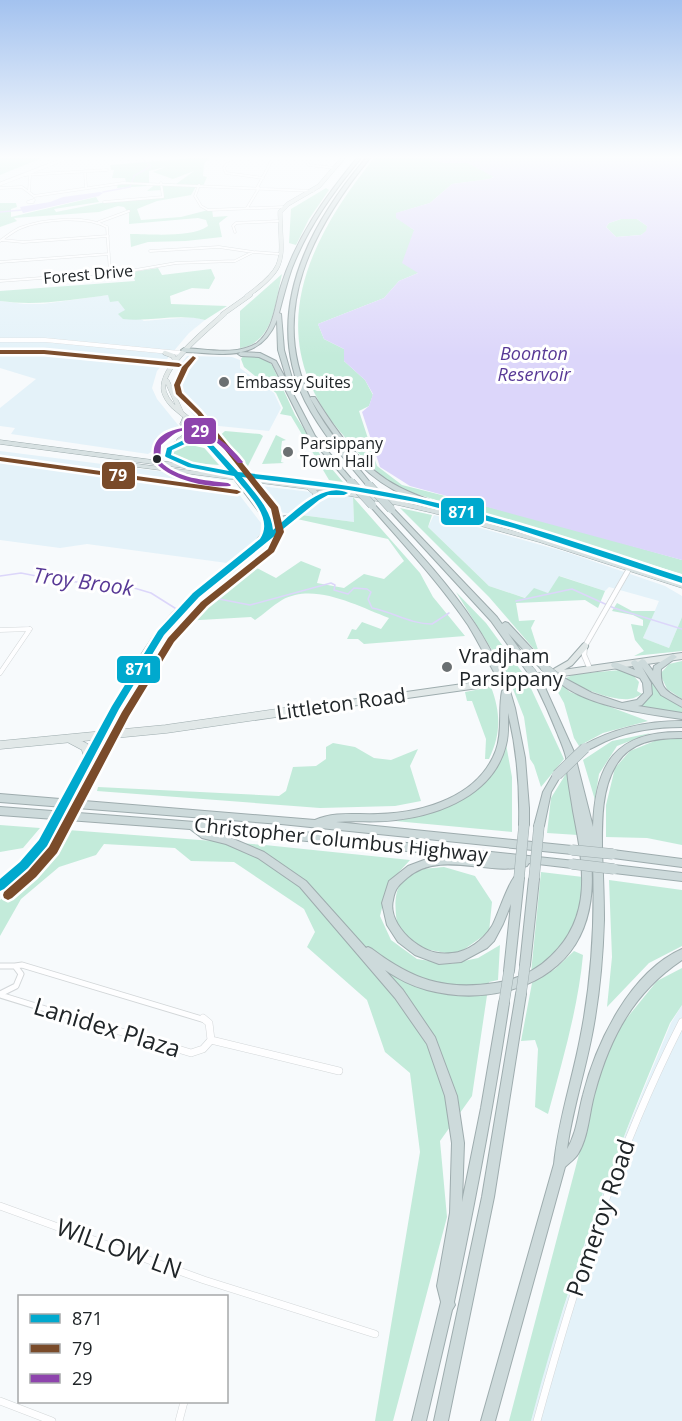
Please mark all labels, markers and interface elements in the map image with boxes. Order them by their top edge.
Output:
street label: Forest Drive [42,259,134,289]
water label: Boonton Reservoir [497,341,571,386]
place label: Embassy Suites [236,371,351,393]
marker: Embassy Suites [217,375,231,389]
line badge: 29 [183,417,217,445]
text: 29 [191,420,209,442]
place label: Parsippany Town Hall [300,432,384,472]
marker: Parsippany Town Hall [281,445,295,459]
unlabelled marker [151,453,163,465]
line badge: 79 [101,461,136,490]
text: 79 [109,464,127,486]
line badge: 871 [440,497,485,526]
text: 871 [448,501,476,523]
water label: Troy Brook [31,560,136,602]
place label: Vradjham Parsippany [459,642,564,692]
line badge: 871 [116,655,161,684]
text: 871 [125,658,153,680]
marker: Vradjham Parsippany [440,660,454,674]
street label: Littleton Road [274,681,407,726]
street label: Christopher Columbus Highway [193,811,490,868]
street label: Lanidex Plaza [30,989,185,1065]
street label: Pomeroy Road [557,1134,642,1301]
street label: WILLOW LN [52,1210,187,1286]
legend [18,1295,228,1403]
text: 871 [72,1306,103,1330]
text: 79 [72,1336,93,1360]
text: 29 [72,1366,93,1390]

